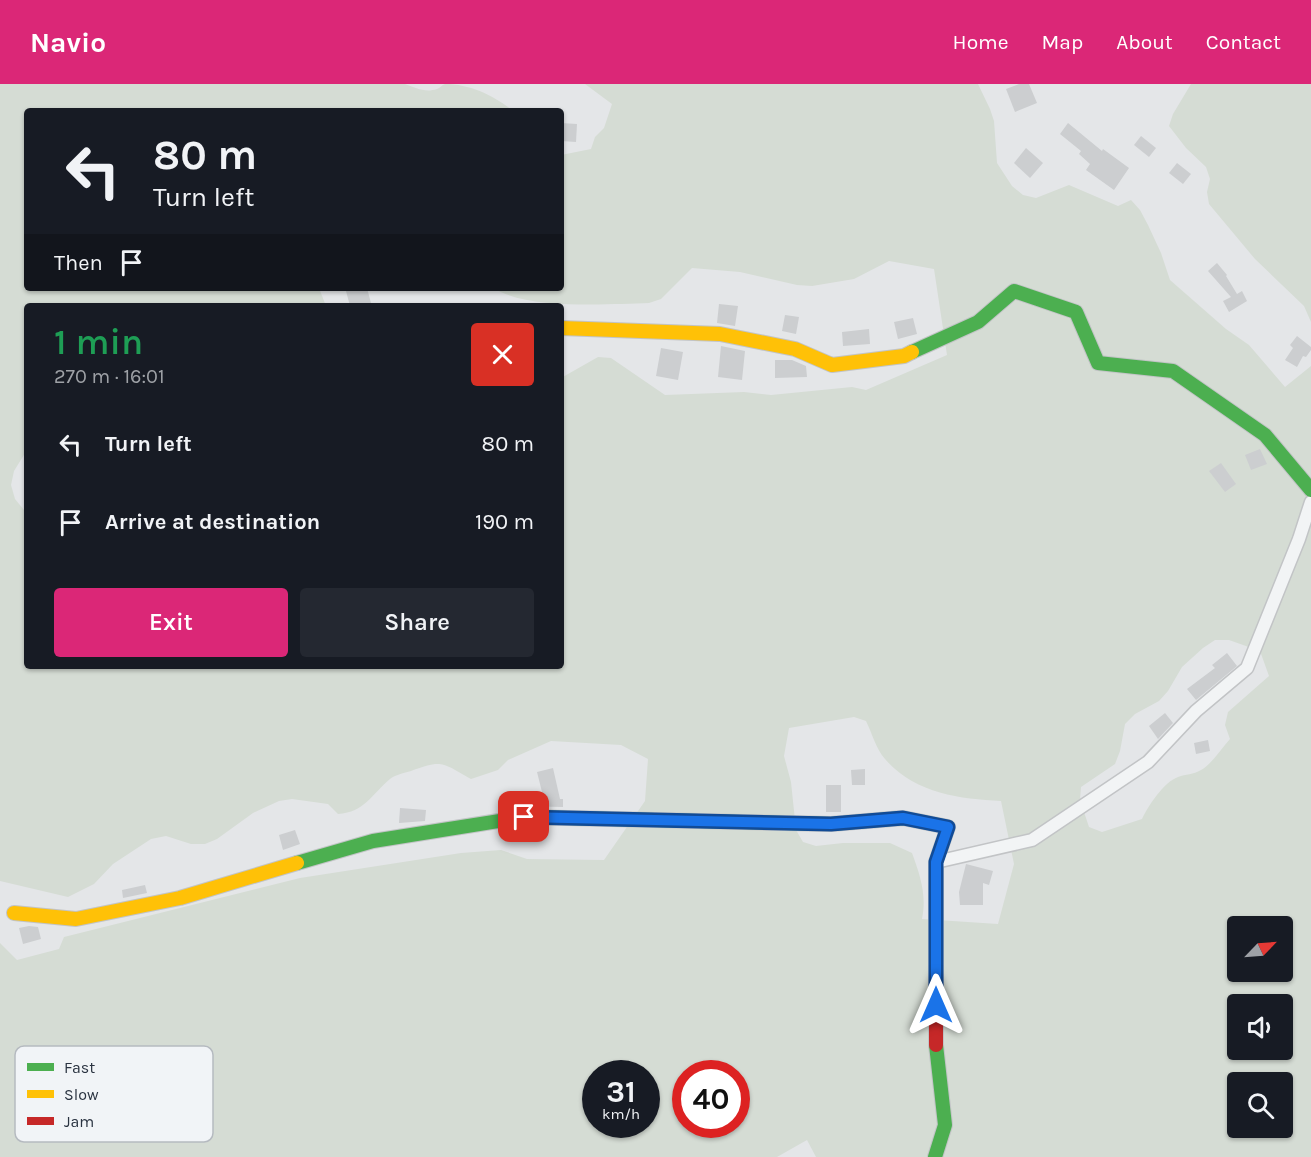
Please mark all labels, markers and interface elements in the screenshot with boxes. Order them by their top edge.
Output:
text: Navio [30,26,106,59]
text: Home [953,30,1009,54]
text: Map [1042,30,1083,54]
text: About [1116,30,1173,54]
text: Contact [1206,30,1281,54]
text: 80 m [153,130,257,180]
icon: left [54,132,132,210]
text: Turn left [153,181,254,213]
icon: arrive [115,246,148,279]
text: Then [54,250,103,276]
text: 1 min [54,321,143,363]
button: close [471,323,534,386]
text: 270 m · 16:01 [54,365,165,388]
icon: left [54,428,87,461]
text: Turn left [105,431,192,457]
text: 80 m [482,431,534,457]
icon: arrive [54,506,87,539]
text: Arrive at destination [105,509,320,535]
text: 190 m [475,509,534,535]
button: Exit [54,588,288,657]
button: Share [300,588,534,657]
pin [498,791,549,842]
icon: arrive [507,800,540,833]
north arrow [1227,916,1293,982]
map controls [1227,916,1293,1138]
position arrow [904,973,968,1037]
button: sound [1227,994,1293,1060]
legend [15,1046,213,1142]
text: Fast [64,1058,95,1077]
speed limit sign: 40 [672,1060,750,1138]
button: search [1227,1072,1293,1138]
text: 31 [606,1074,636,1110]
text: Slow [64,1085,99,1104]
text: km/h [602,1105,640,1123]
text: Jam [64,1112,94,1131]

